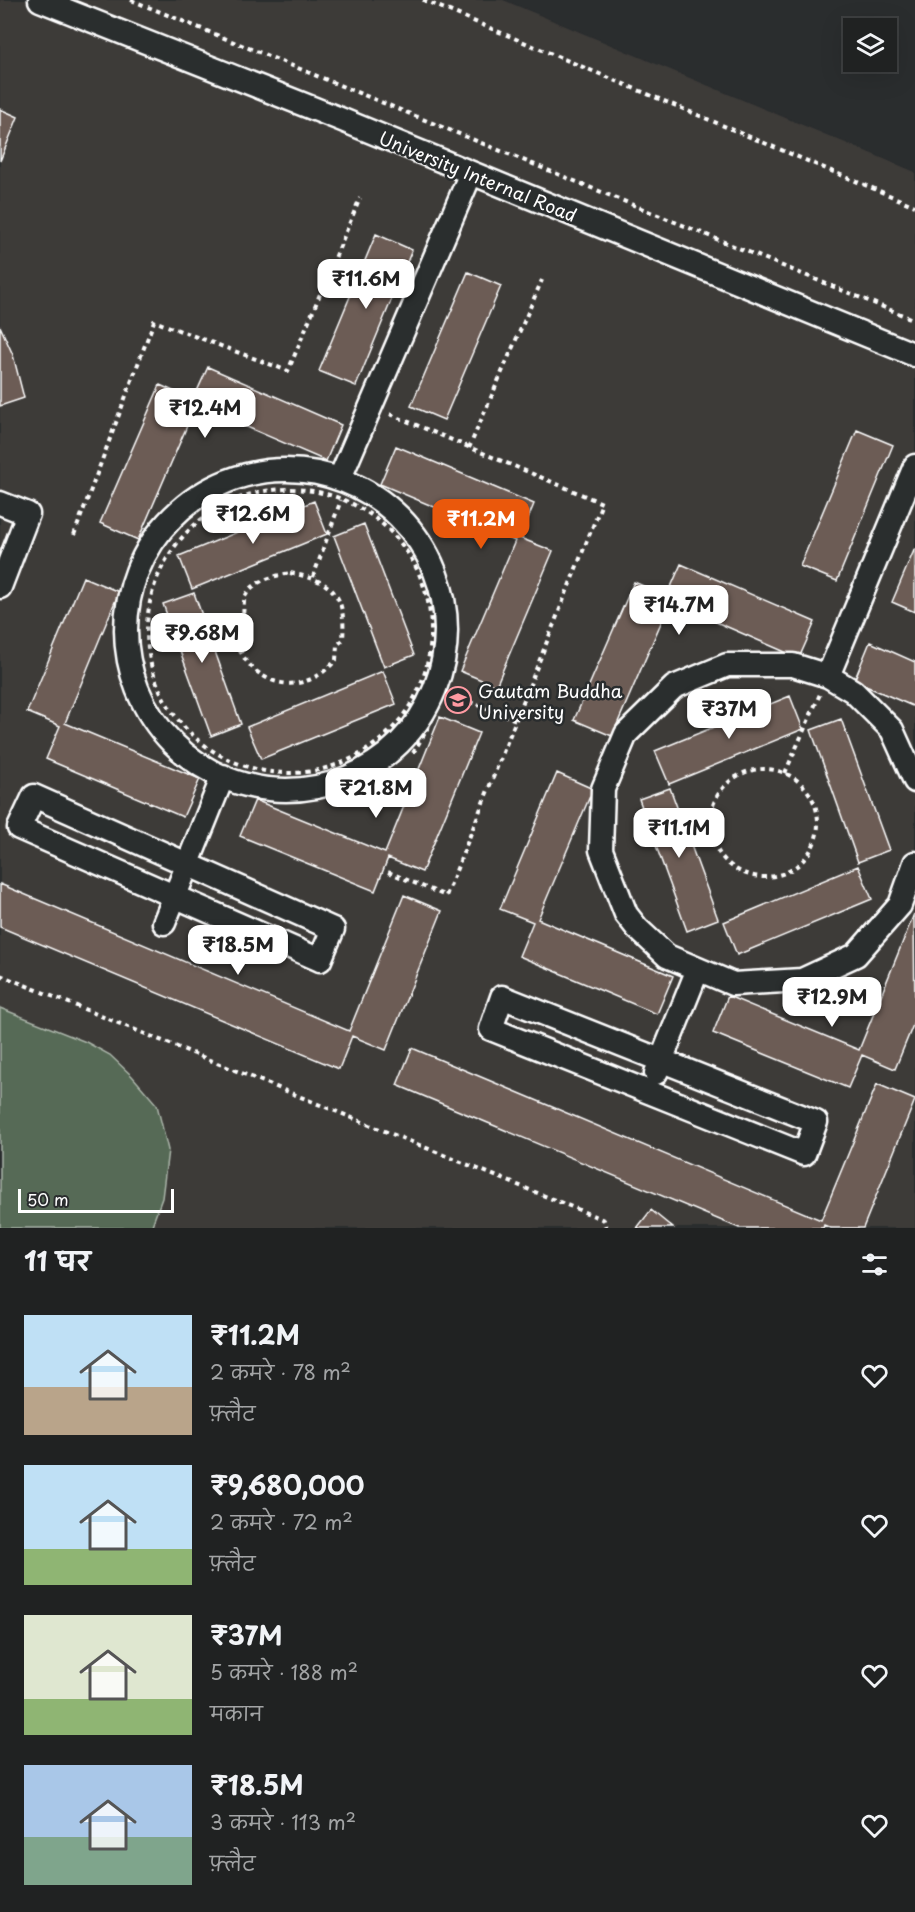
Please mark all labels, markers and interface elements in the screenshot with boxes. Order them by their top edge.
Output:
map controls [843,18,897,72]
button: layers [843,18,897,72]
street label: University Internal Road [375,124,581,228]
pin: ₹11.6M [317,259,415,310]
text: ₹11.6M [331,263,401,293]
pin: ₹12.4M [156,388,254,439]
text: ₹12.4M [169,392,241,422]
pin: ₹12.6M [204,494,302,545]
text: ₹12.6M [216,498,290,528]
pin: ₹11.2M [432,499,530,550]
text: ₹11.2M [446,503,516,533]
pin: ₹14.7M [630,585,728,636]
text: ₹14.7M [643,589,715,619]
pin: ₹9.68M [153,613,251,664]
text: ₹9.68M [164,617,240,647]
place label: Gautam Buddha University [478,677,623,725]
school or university icon: Gautam Buddha University [443,685,473,715]
pin: ₹37M [693,689,765,740]
text: ₹37M [701,693,757,723]
pin: ₹21.8M [327,768,425,819]
text: ₹21.8M [339,772,413,802]
pin: ₹11.1M [630,808,728,859]
text: ₹11.1M [647,812,711,842]
pin: ₹18.5M [189,925,287,976]
text: ₹18.5M [202,929,274,959]
pin: ₹12.9M [783,977,881,1028]
text: ₹12.9M [796,981,868,1011]
scale bar [18,1186,174,1214]
text: 50 m [27,1187,68,1211]
text: 11 घर [24,1241,91,1280]
icon: filters [858,1248,891,1281]
text: ₹11.2M [210,1315,300,1354]
icon: home [72,1339,144,1411]
text: 2 कमरे · 78 m² [210,1357,351,1387]
icon: heart [858,1359,891,1392]
text: फ़्लैट [210,1398,256,1428]
text: ₹9,680,000 [210,1465,365,1504]
icon: home [72,1489,144,1561]
text: 2 कमरे · 72 m² [210,1507,353,1537]
icon: heart [858,1509,891,1542]
text: फ़्लैट [210,1548,256,1578]
text: ₹37M [210,1615,282,1654]
icon: home [72,1639,144,1711]
text: 5 कमरे · 188 m² [210,1657,358,1687]
icon: heart [858,1659,891,1692]
text: मकान [210,1698,263,1728]
text: ₹18.5M [210,1765,304,1804]
icon: home [72,1789,144,1861]
text: 3 कमरे · 113 m² [210,1807,356,1837]
icon: heart [858,1809,891,1842]
text: फ़्लैट [210,1848,256,1878]

